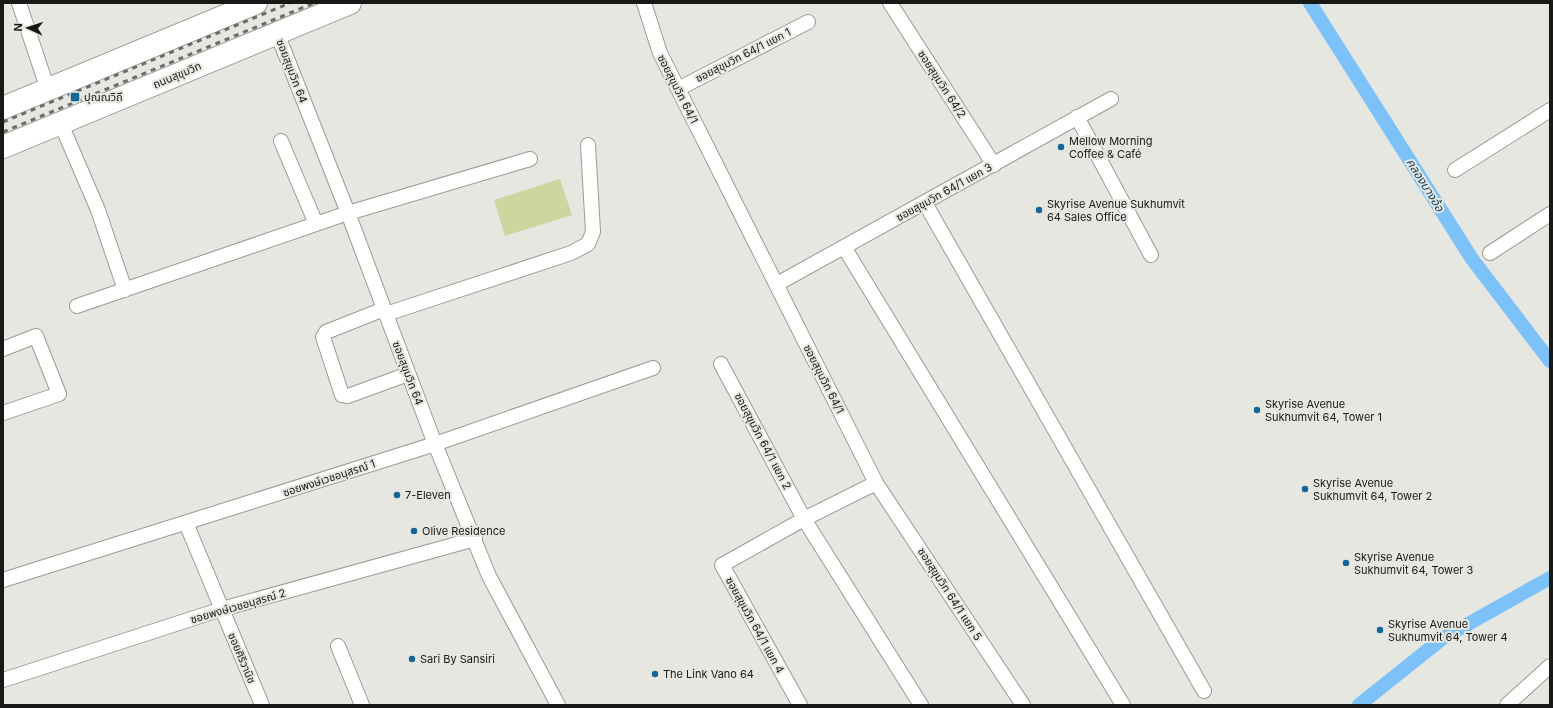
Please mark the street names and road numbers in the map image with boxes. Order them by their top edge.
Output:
street label: ซอยสุขุมวิท 64/1 แยก 1 [693,25,793,85]
street label: ซอยสุขุมวิท 64 [273,37,311,105]
street label: ซอยสุขุมวิท 64/2 [915,48,969,120]
street label: ซอยสุขุมวิท 64/1 [655,52,701,126]
street label: ถนนสุขุมวิท [151,59,203,91]
street label: ซอยสุขุมวิท 64/1 แยก 3 [894,160,995,224]
street label: ซอยสุขุมวิท 64 [389,339,427,407]
street label: ซอยสุขุมวิท 64/1 [801,342,847,416]
street label: ซอยสุขุมวิท 64/1 แยก 2 [732,390,794,492]
street label: ซอยพงษ์เวชอนุสรณ์ 1 [281,456,377,500]
street label: ซอยสุขุมวิท 64/1 แยก 5 [915,545,985,643]
street label: ซอยสุขุมวิท 64/1 แยก 4 [723,574,787,676]
street label: ซอยพงษ์เวชอนุสรณ์ 2 [189,586,287,626]
street label: ซอยศิริวานิช [225,630,259,686]

